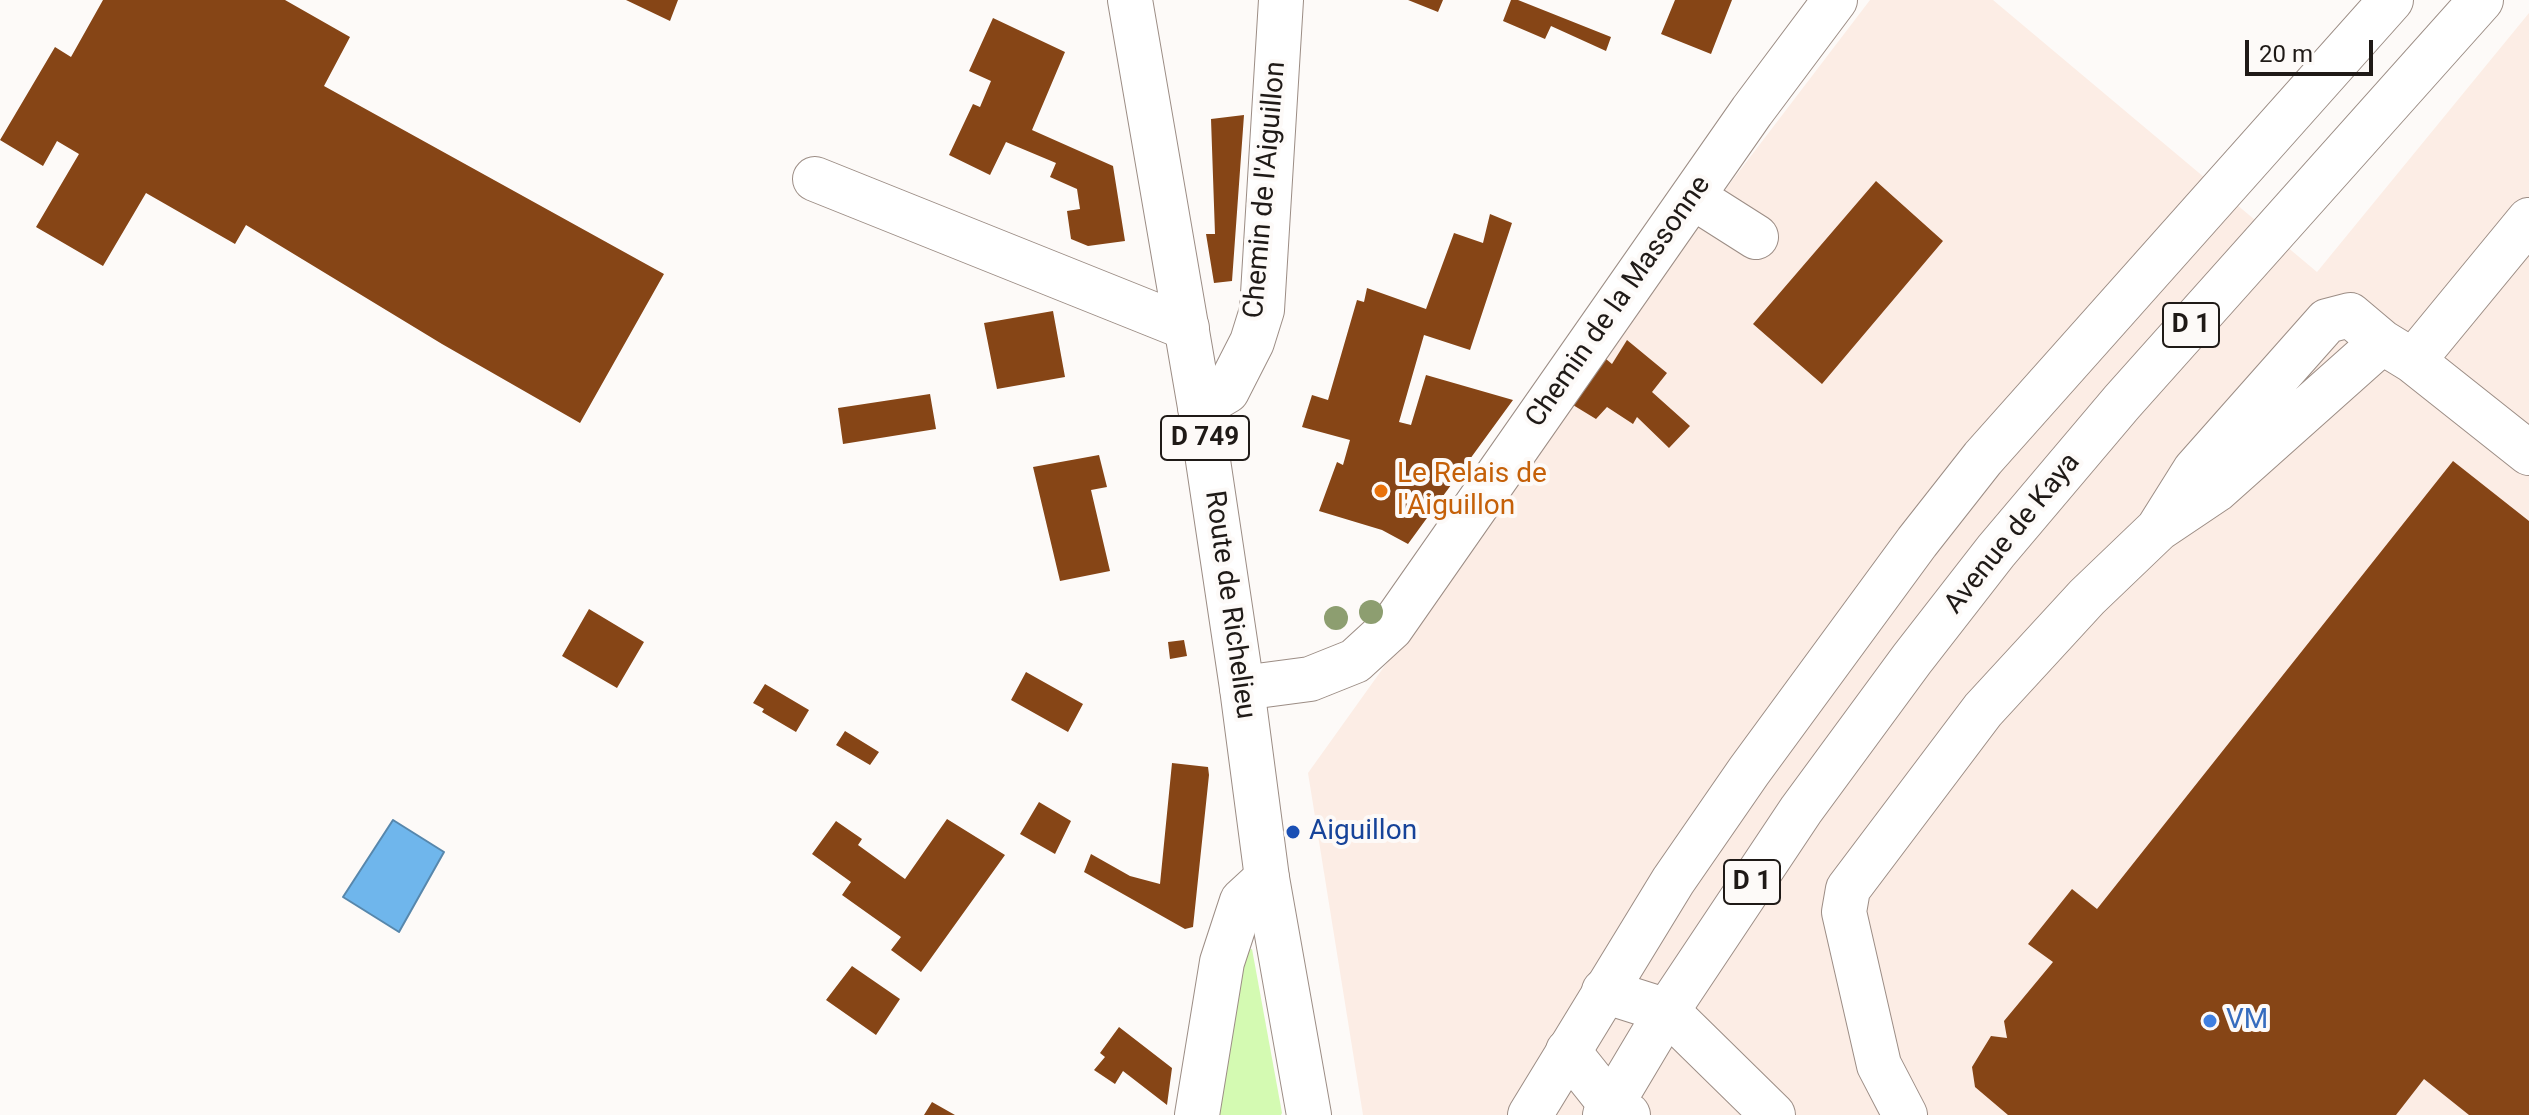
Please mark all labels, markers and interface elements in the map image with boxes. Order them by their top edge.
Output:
scale bar [2249,24,2377,74]
text: 20 m [2259,40,2313,68]
street label: Chemin de l'Aiguillon [1238,60,1294,320]
street label: Chemin de la Massonne [1519,170,1719,434]
road number: D 1 [2163,303,2219,347]
road number: D 749 [1161,416,1249,460]
street label: Avenue de Kaya [1938,447,2088,621]
place label: Le Relais de l'Aiguillon [1397,458,1547,524]
marker: Le Relais de l'Aiguillon [1372,482,1390,500]
street label: Route de Richelieu [1196,489,1262,721]
place label: Aiguillon [1309,815,1417,849]
marker: Aiguillon [1284,823,1302,841]
road number: D 1 [1724,860,1780,904]
place label: VM [2226,1004,2268,1038]
marker: VM [2201,1012,2219,1030]

